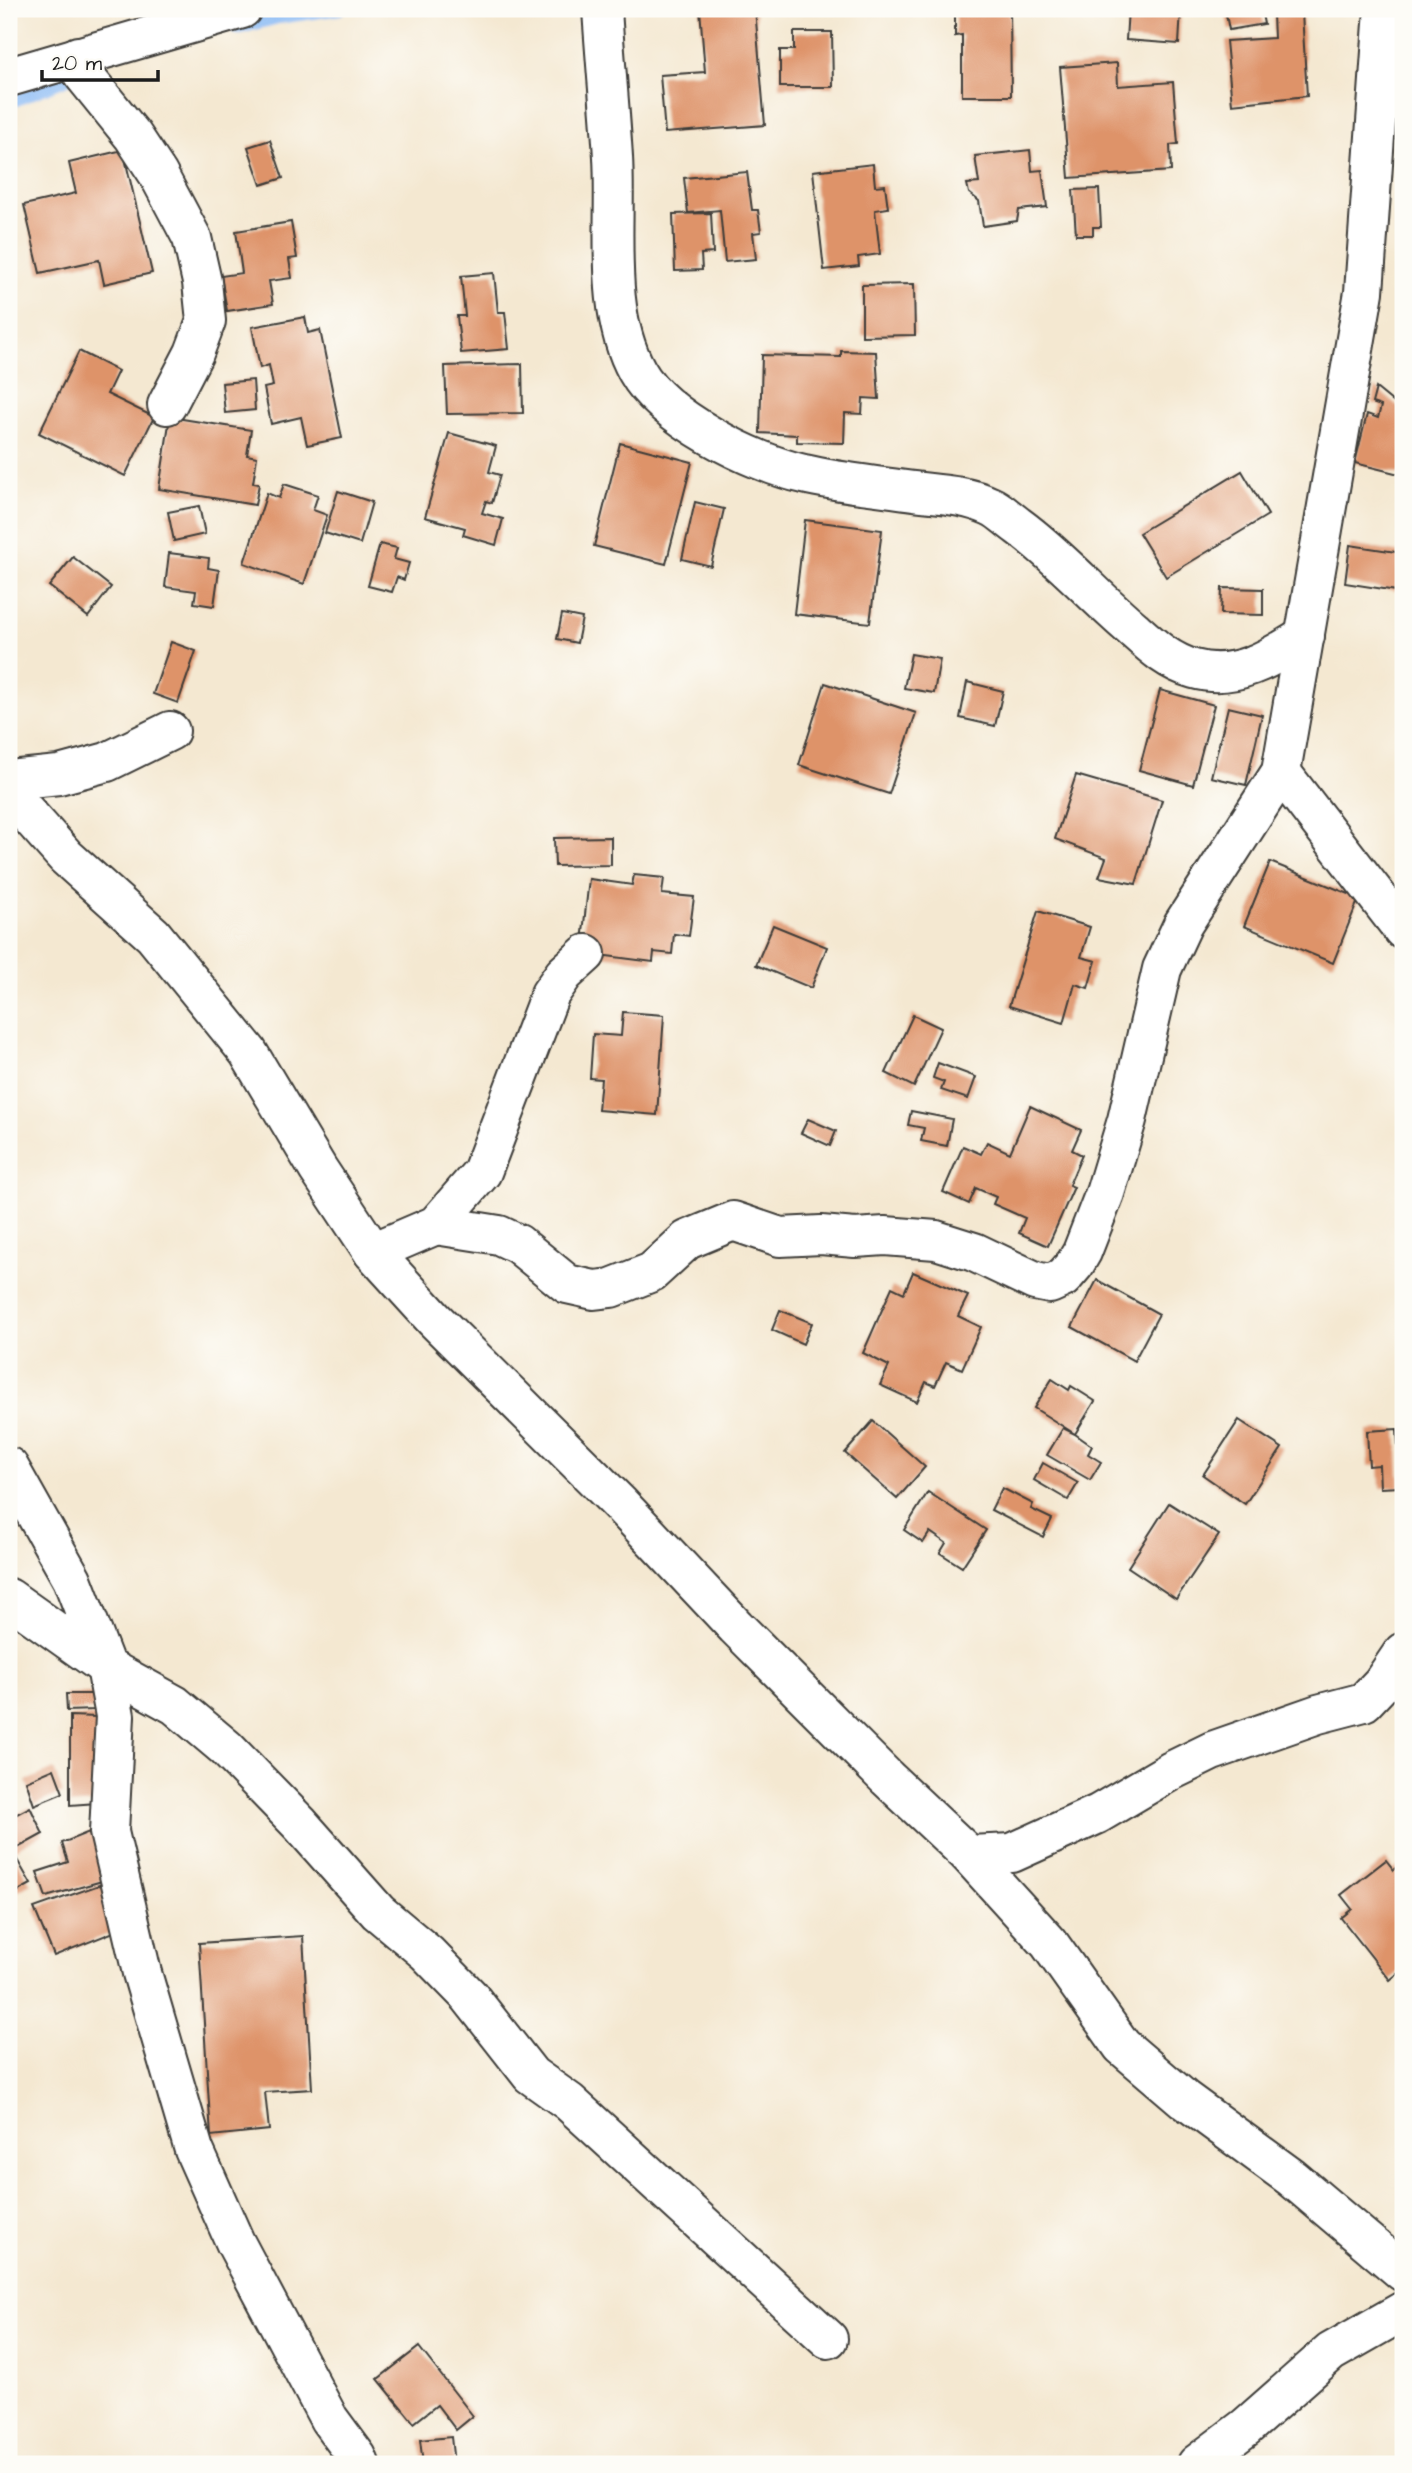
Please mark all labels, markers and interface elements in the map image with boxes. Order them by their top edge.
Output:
scale bar [42,38,158,82]
text: 20 m [52,49,103,78]

